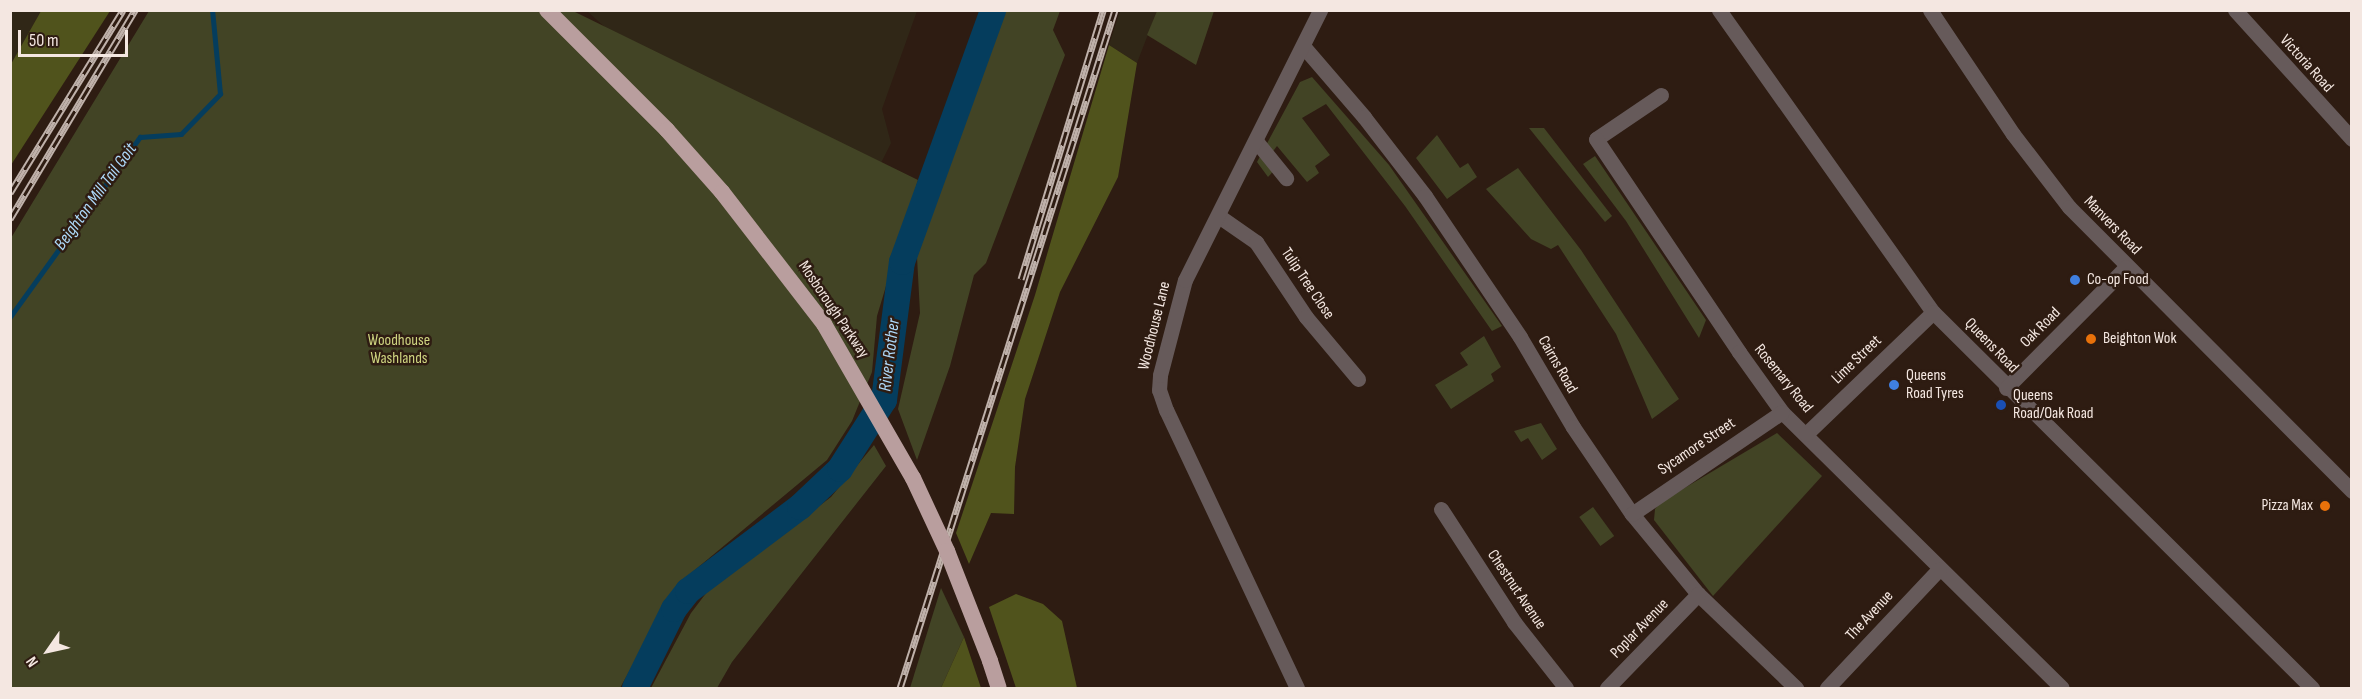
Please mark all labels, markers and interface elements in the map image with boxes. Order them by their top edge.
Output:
scale bar [21,18,130,56]
text: 50 m [29,30,59,51]
street label: Victoria Road [2275,31,2337,97]
water label: Beighton Mill Tail Goit [50,139,142,255]
street label: Manvers Road [2079,193,2145,259]
street label: Tulip Tree Close [1276,245,1338,323]
street label: Mosborough Parkway [793,258,873,362]
place label: Co-op Food [2087,270,2149,290]
marker: Co-op Food [2068,273,2082,287]
street label: Woodhouse Lane [1135,280,1175,372]
street label: Oak Road [2017,304,2065,352]
street label: Queens Road [1960,314,2022,378]
water label: River Rother [875,317,905,393]
place label: Beighton Wok [2103,329,2177,349]
park label: Woodhouse Washlands [368,331,430,369]
street label: Lime Street [1828,332,1886,388]
marker: Beighton Wok [2084,332,2098,346]
street label: Cairns Road [1533,333,1581,397]
street label: Rosemary Road [1750,341,1816,417]
place label: Queens Road Tyres [1906,366,1964,404]
marker: Queens Road Tyres [1887,378,1901,392]
place label: Queens Road/Oak Road [2013,386,2094,424]
marker: Queens Road/Oak Road [1994,398,2008,412]
street label: Sycamore Street [1655,414,1739,480]
place label: Pizza Max [2261,496,2313,516]
marker: Pizza Max [2318,499,2332,513]
street label: Chestnut Avenue [1482,547,1550,633]
street label: The Avenue [1842,587,1898,645]
street label: Poplar Avenue [1607,595,1673,663]
north arrow [18,621,78,681]
text: N [22,652,43,670]

